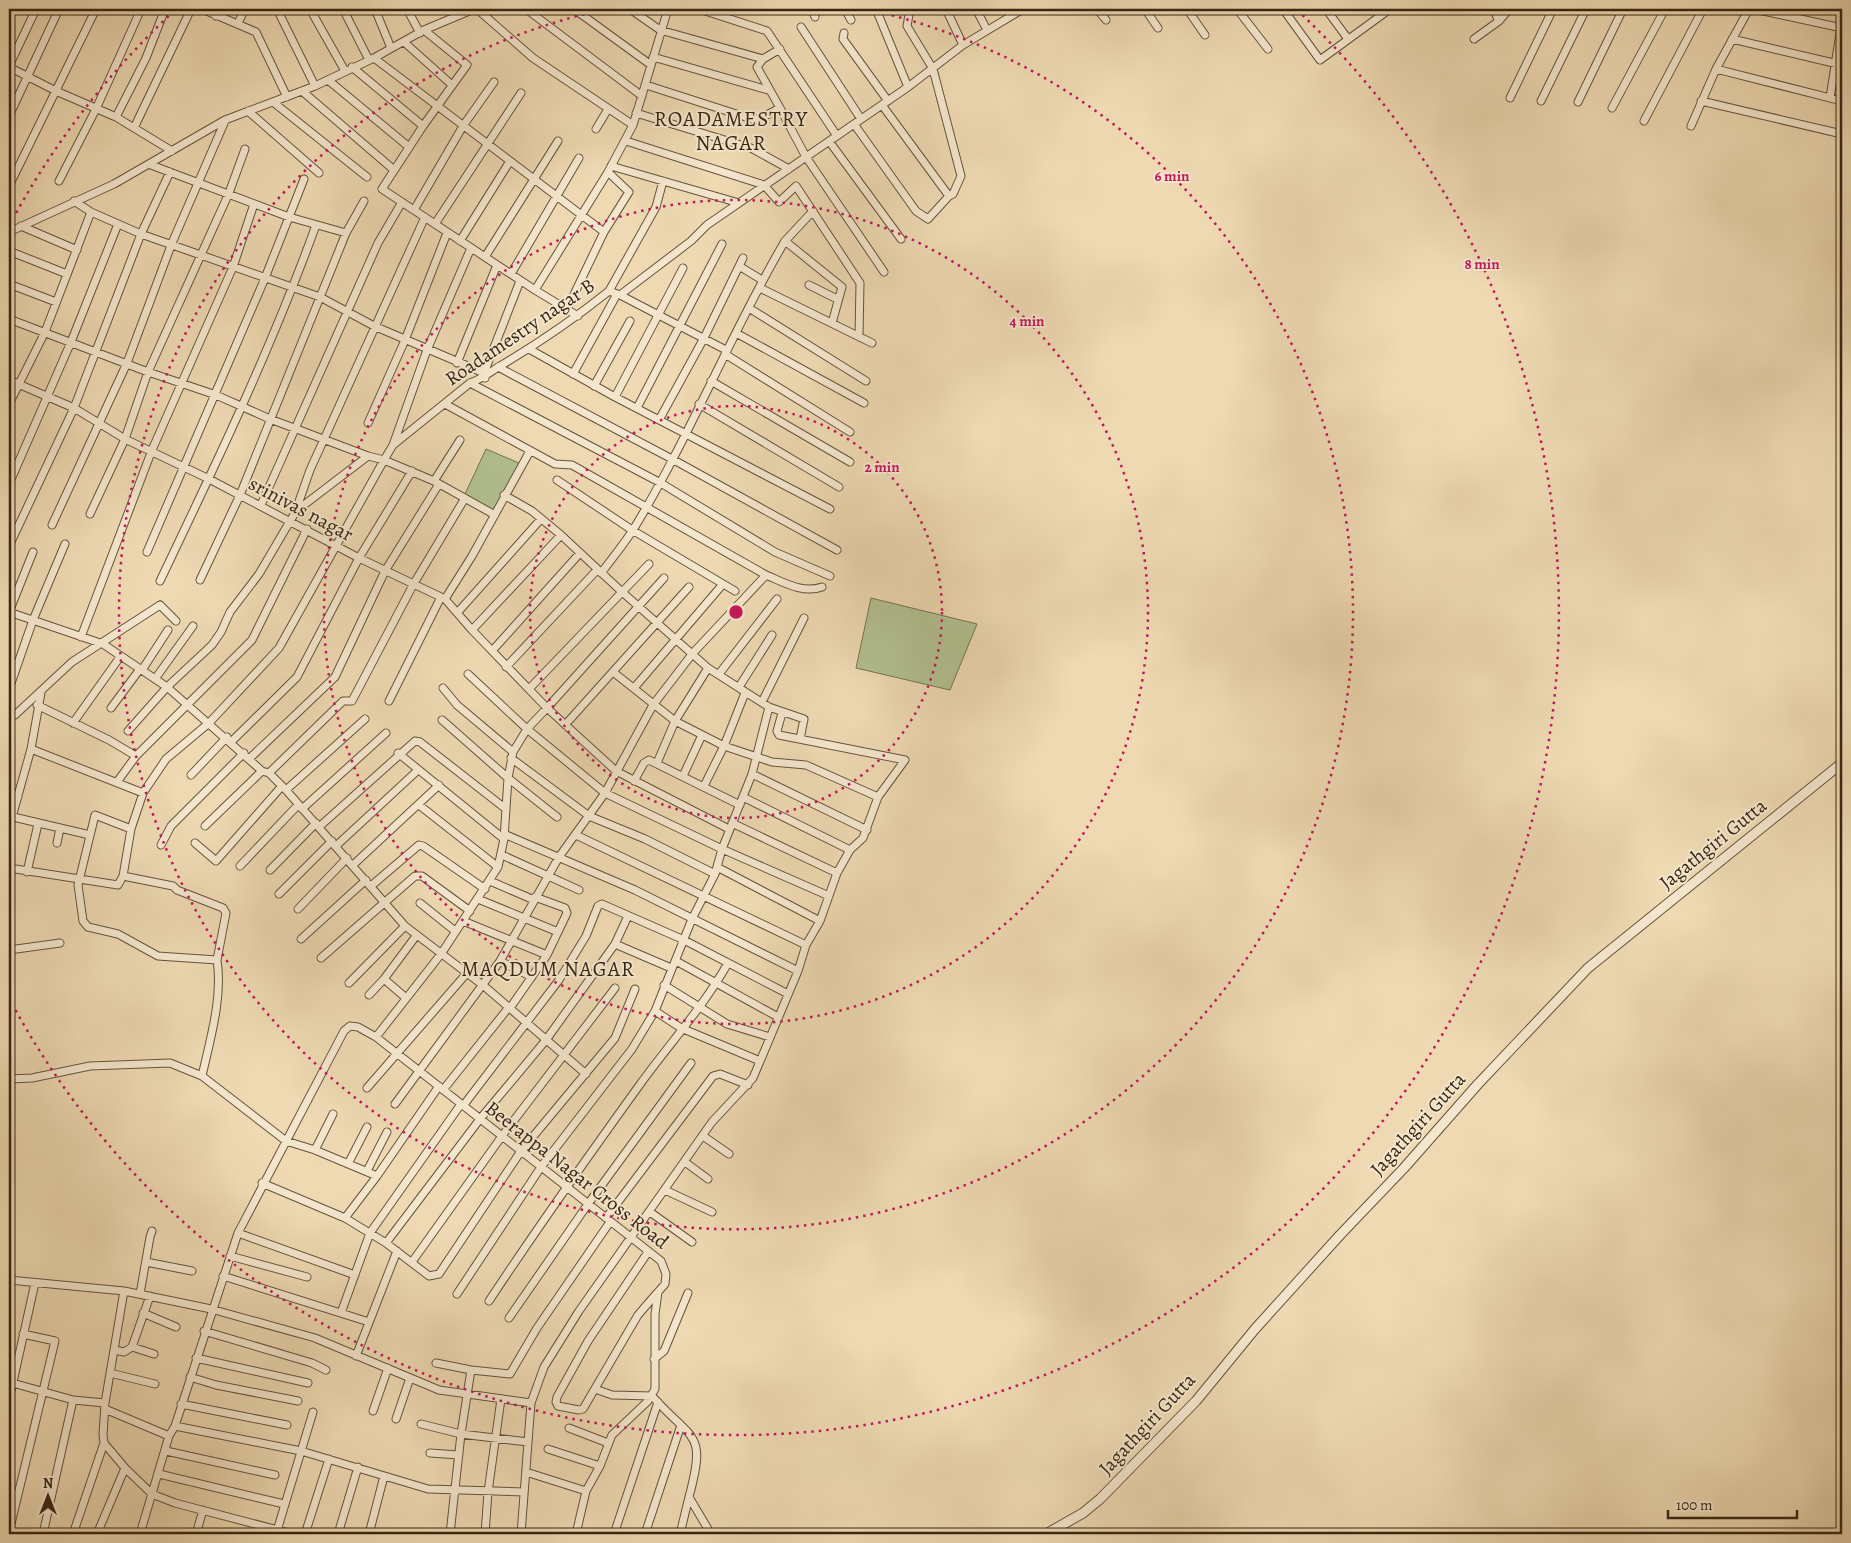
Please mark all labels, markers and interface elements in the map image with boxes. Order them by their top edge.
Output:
district label: ROADAMESTRY NAGAR [654,105,808,157]
text: 6 min [1155,166,1190,186]
text: 8 min [1464,254,1500,274]
street label: Roadamestry nagar B [440,272,600,392]
text: 4 min [1009,311,1045,331]
text: 2 min [864,457,900,477]
street label: srinivas nagar [244,470,358,548]
centre of rings [727,603,745,621]
street label: Jagathgiri Gutta [1654,792,1773,896]
district label: MAQDUM NAGAR [461,955,635,983]
street label: Jagathgiri Gutta [1364,1066,1472,1182]
street label: Beerappa Nagar Cross Road [480,1095,675,1255]
street label: Jagathgiri Gutta [1093,1366,1202,1481]
north arrow [22,1470,72,1520]
text: N [43,1474,53,1493]
scale bar [1668,1488,1797,1520]
text: 100 m [1676,1495,1713,1515]

